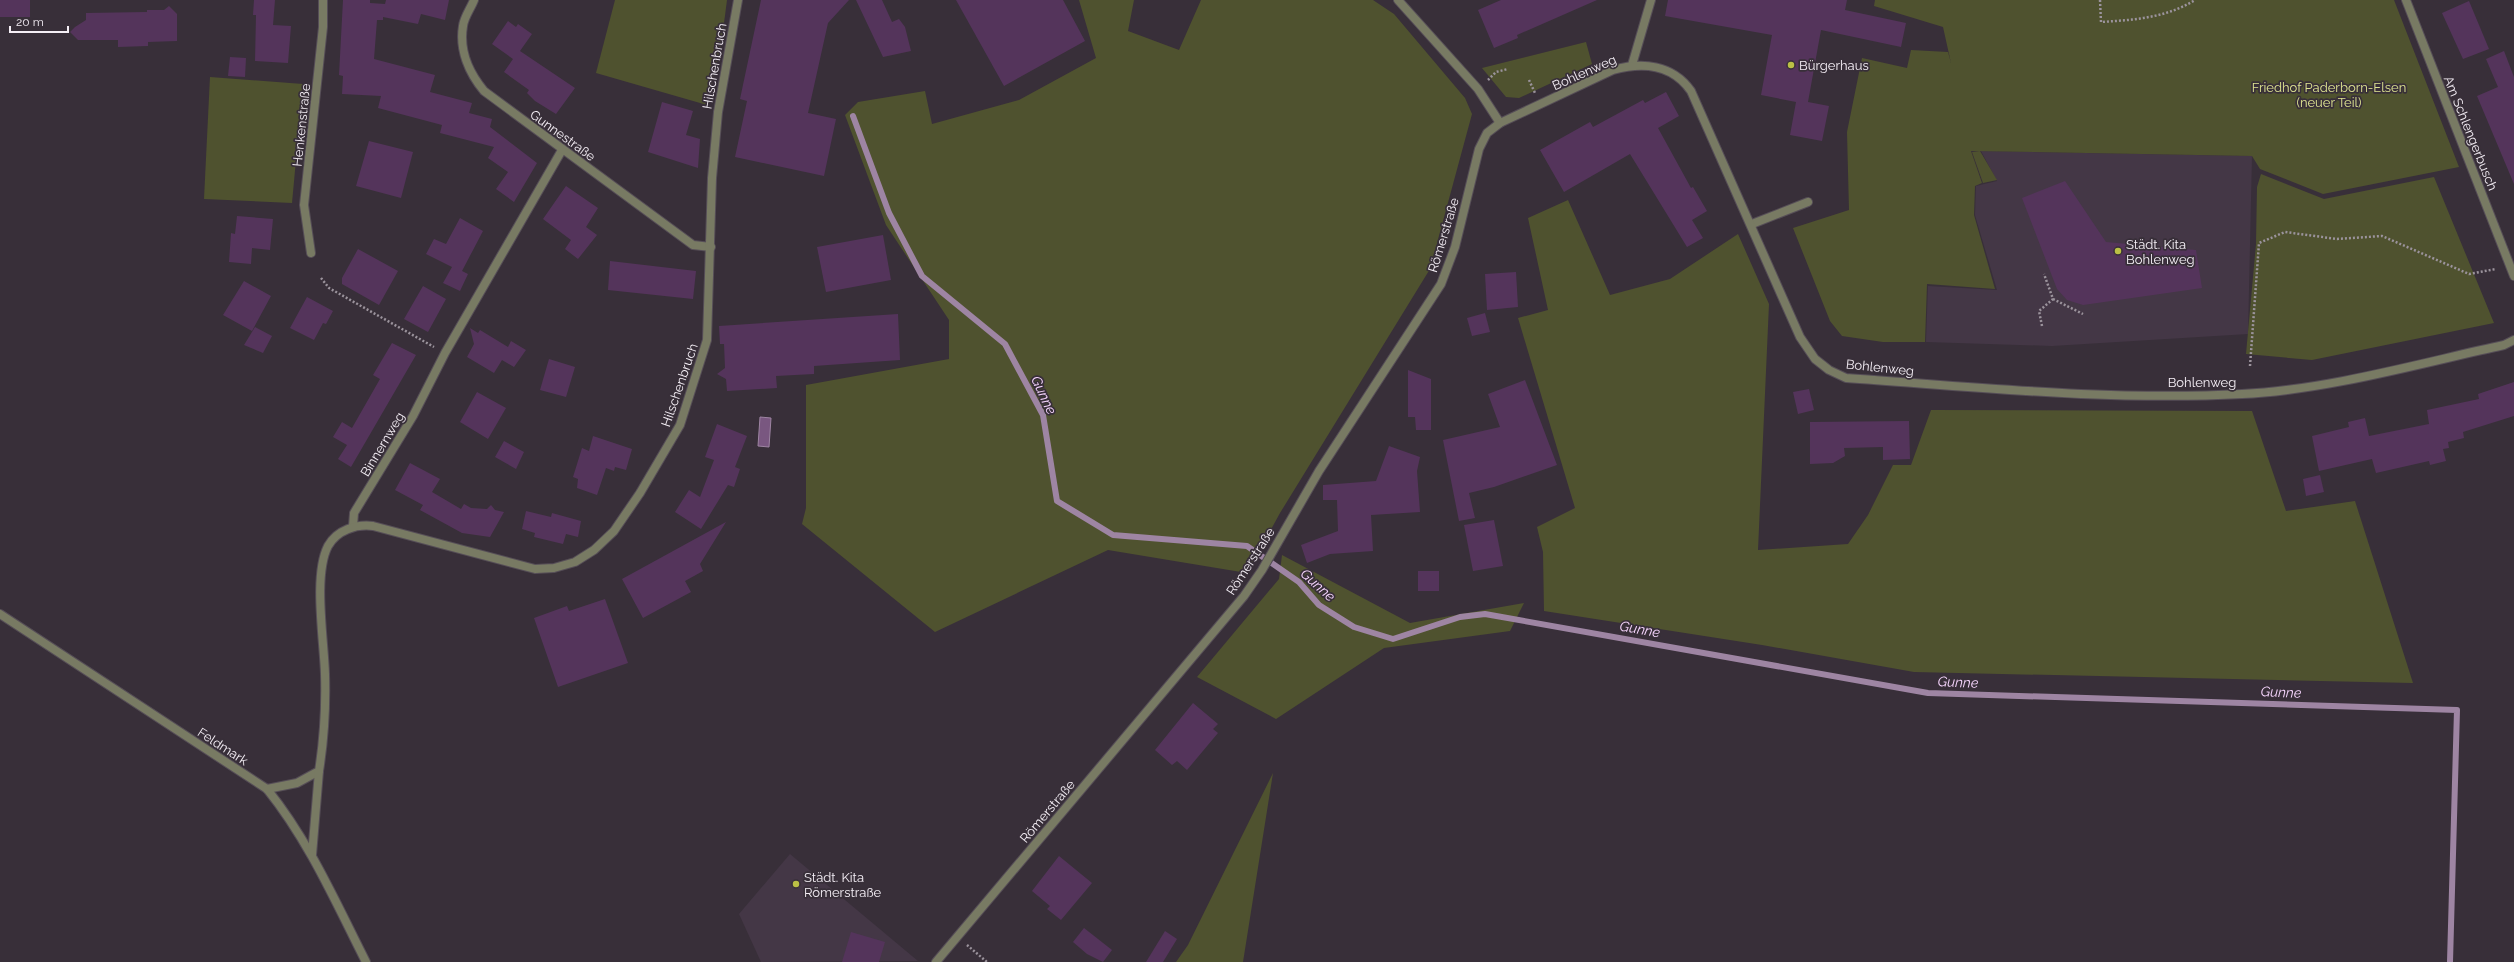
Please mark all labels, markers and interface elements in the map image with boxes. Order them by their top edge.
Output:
scale bar [10,8,68,34]
text: 20 m [16,15,44,29]
street label: Hilschenbruch [700,22,729,110]
street label: Bohlenweg [1550,52,1619,93]
place label: Bürgerhaus [1799,58,1869,73]
marker: Bürgerhaus [1786,60,1796,70]
street label: Am Schlengerbusch [2441,74,2500,193]
park label: Friedhof Paderborn-Elsen (neuer Teil) [2252,80,2406,110]
street label: Henkenstraße [290,82,313,167]
street label: Gunnestraße [527,107,599,164]
street label: Römerstraße [1425,196,1462,274]
place label: Städt. Kita Bohlenweg [2126,237,2195,267]
marker: Städt. Kita Bohlenweg [2113,246,2123,256]
street label: Hilschenbruch [658,341,701,429]
street label: Bohlenweg [1845,356,1915,379]
water label: Gunne [1028,373,1060,417]
street label: Bohlenweg [2168,375,2236,390]
street label: Binnernweg [357,409,407,479]
street label: Römerstraße [1223,525,1278,598]
water label: Gunne [1298,565,1339,605]
water label: Gunne [1619,618,1662,641]
water label: Gunne [1937,673,1979,691]
water label: Gunne [2260,683,2302,701]
street label: Feldmark [195,725,251,768]
street label: Römerstraße [1017,777,1078,846]
place label: Städt. Kita Römerstraße [804,870,882,900]
marker: Städt. Kita Römerstraße [791,879,801,889]

